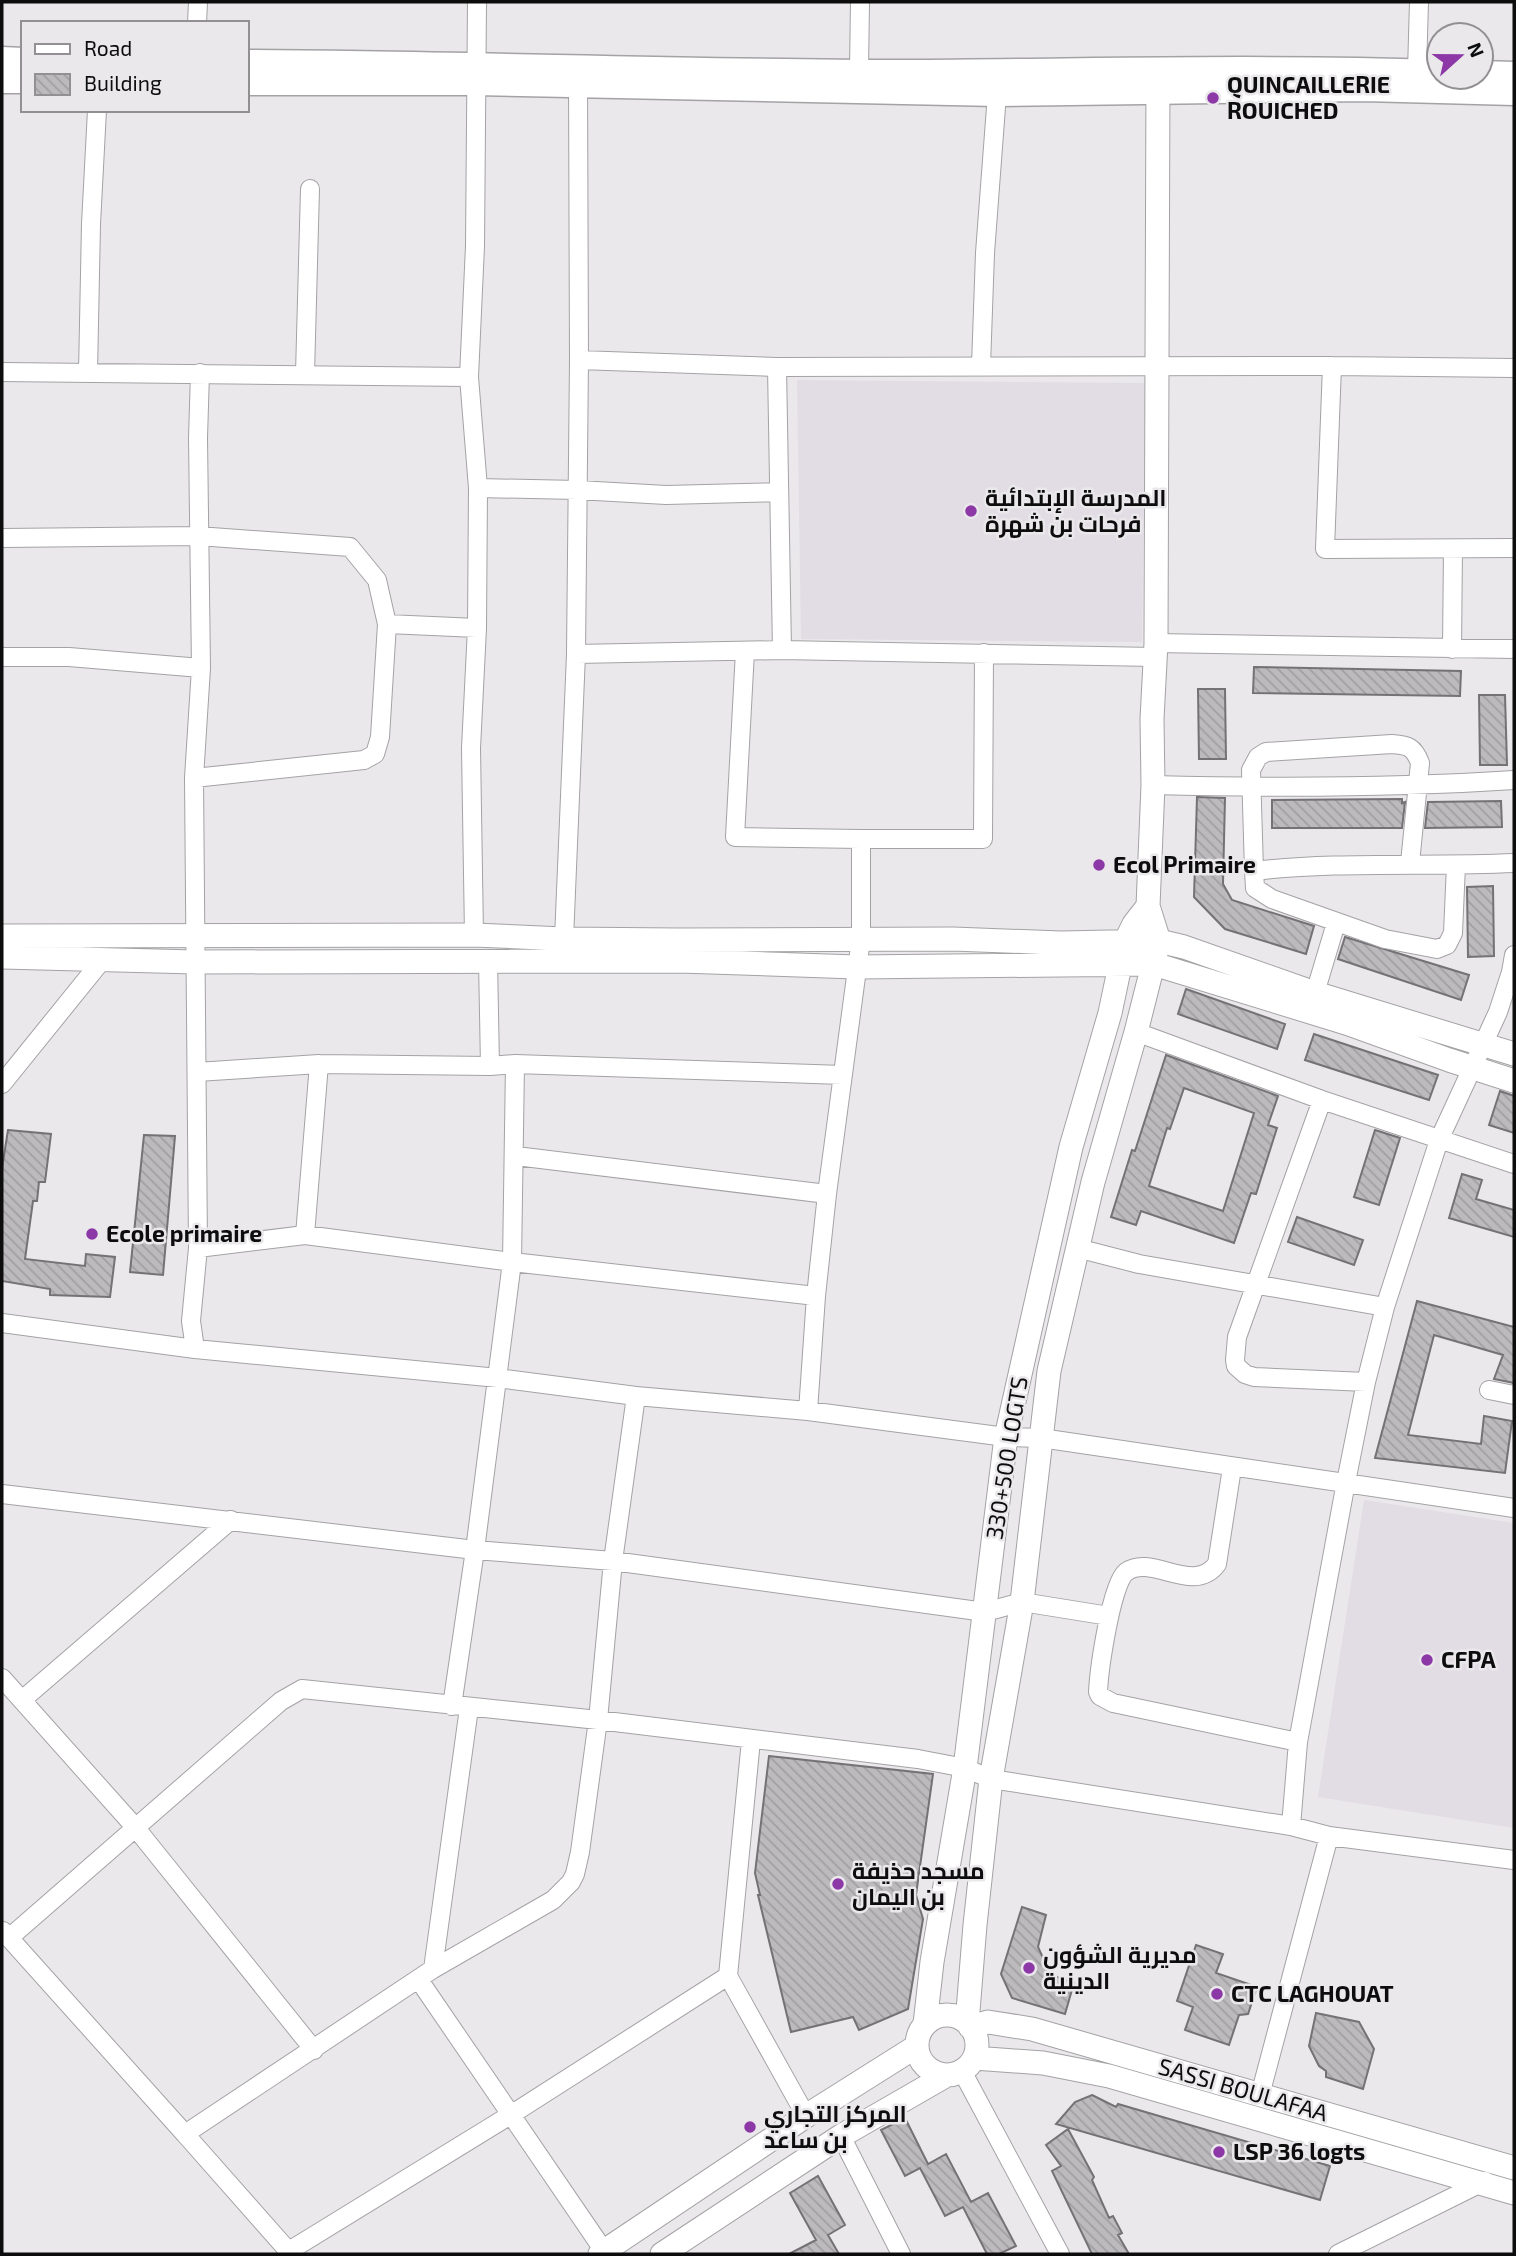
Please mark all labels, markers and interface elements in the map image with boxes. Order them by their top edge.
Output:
legend [21,21,248,112]
north arrow [1425,21,1495,91]
text: Road [84,35,132,60]
text: N [1463,39,1490,60]
text: Building [84,70,162,95]
place label: QUINCAILLERIE ROUICHED [1227,70,1390,124]
marker: QUINCAILLERIE ROUICHED [1205,90,1221,106]
place label: المدرسة الإبتدائية فرحات بن شهرة [985,483,1166,538]
marker: المدرسة الإبتدائية فرحات بن شهرة [963,503,979,519]
place label: Ecol Primaire [1113,850,1256,878]
marker: Ecol Primaire [1091,857,1107,873]
place label: Ecole primaire [106,1219,262,1247]
marker: Ecole primaire [84,1226,100,1242]
street label: 330+500 LOGTS [979,1374,1033,1541]
place label: CFPA [1441,1645,1496,1673]
marker: CFPA [1419,1652,1435,1668]
place label: مسجد حذيفة بن اليمان [852,1856,985,1911]
marker: مسجد حذيفة بن اليمان [830,1876,846,1892]
place label: مديرية الشؤون الدينية [1043,1940,1197,1994]
marker: مديرية الشؤون الدينية [1021,1960,1037,1976]
place label: CTC LAGHOUAT [1231,1979,1394,2007]
marker: CTC LAGHOUAT [1209,1986,1225,2002]
street label: SASSI BOULAFAA [1155,2051,1332,2127]
place label: المركز التجاري بن ساعد [764,2099,907,2154]
marker: المركز التجاري بن ساعد [742,2119,758,2135]
place label: LSP 36 logts [1233,2137,1365,2165]
marker: LSP 36 logts [1211,2144,1227,2160]

